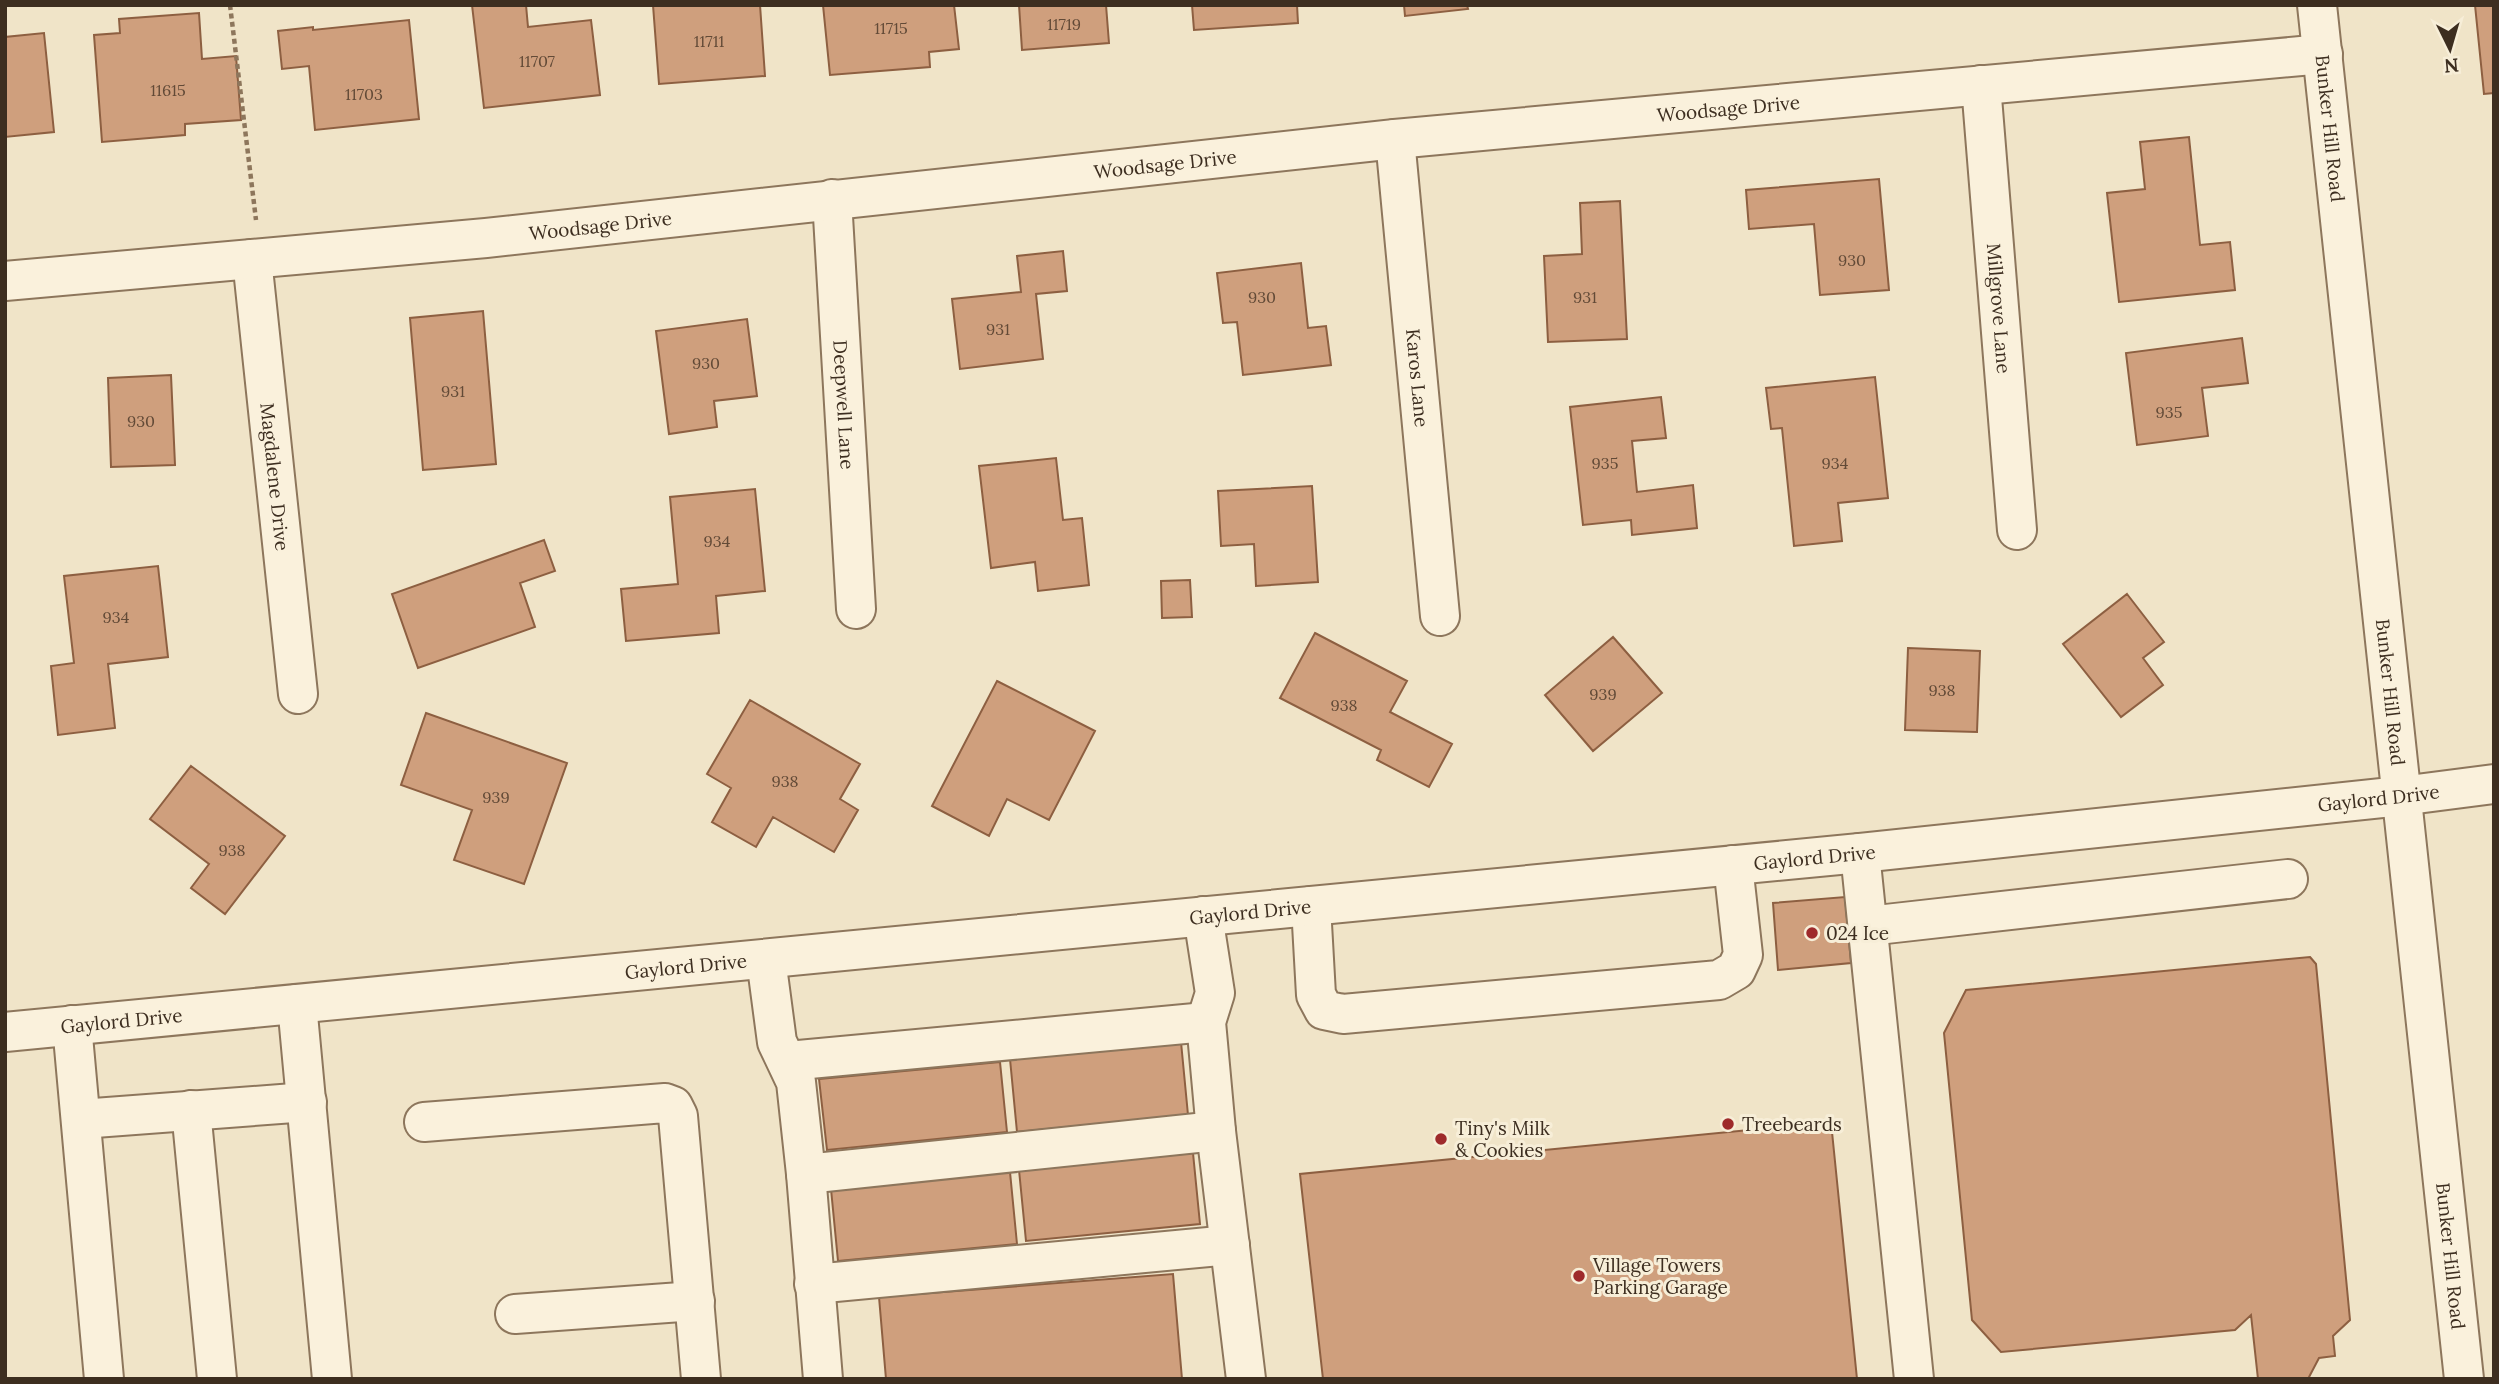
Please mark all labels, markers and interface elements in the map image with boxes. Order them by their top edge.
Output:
house number: 11719 [1047,14,1081,34]
north arrow [2415,14,2485,84]
house number: 11715 [874,18,908,38]
house number: 11711 [694,31,725,51]
house number: 11707 [519,51,556,71]
text: N [2443,53,2460,79]
street label: Bunker Hill Road [2310,54,2350,203]
house number: 11615 [150,80,186,100]
house number: 11703 [345,84,383,104]
street label: Woodsage Drive [1656,90,1801,127]
street label: Woodsage Drive [1092,144,1238,184]
street label: Woodsage Drive [528,206,673,245]
street label: Millgrove Lane [1982,242,2016,374]
house number: 930 [1838,250,1866,270]
house number: 930 [1248,287,1276,307]
house number: 931 [1573,287,1597,307]
house number: 931 [986,319,1010,339]
street label: Karos Lane [1401,328,1434,428]
street label: Deepwell Lane [828,339,860,470]
house number: 930 [692,353,720,373]
house number: 931 [441,381,465,401]
street label: Magdalene Drive [255,402,295,552]
house number: 935 [2156,402,2182,422]
house number: 930 [127,411,155,431]
house number: 935 [1592,453,1618,473]
house number: 934 [1822,453,1849,473]
house number: 934 [704,531,731,551]
house number: 934 [103,607,130,627]
street label: Bunker Hill Road [2371,617,2410,767]
house number: 938 [1928,680,1956,700]
house number: 939 [1589,684,1617,704]
house number: 938 [1330,695,1358,715]
house number: 938 [771,771,799,791]
street label: Gaylord Drive [2316,779,2441,817]
house number: 939 [482,787,510,807]
street label: Gaylord Drive [1753,839,1877,875]
house number: 938 [218,840,246,860]
street label: Gaylord Drive [1188,894,1312,930]
place label: 024 Ice [1826,921,1889,945]
marker: 024 Ice [1804,925,1820,941]
street label: Gaylord Drive [624,948,748,984]
street label: Gaylord Drive [59,1003,184,1039]
place label: Treebeards [1742,1112,1842,1136]
place label: Tiny's Milk & Cookies [1455,1116,1551,1162]
marker: Treebeards [1720,1116,1736,1132]
marker: Tiny's Milk & Cookies [1433,1131,1449,1147]
street label: Bunker Hill Road [2431,1181,2471,1331]
place label: Village Towers Parking Garage [1592,1253,1728,1299]
marker: Village Towers Parking Garage [1571,1268,1587,1284]

